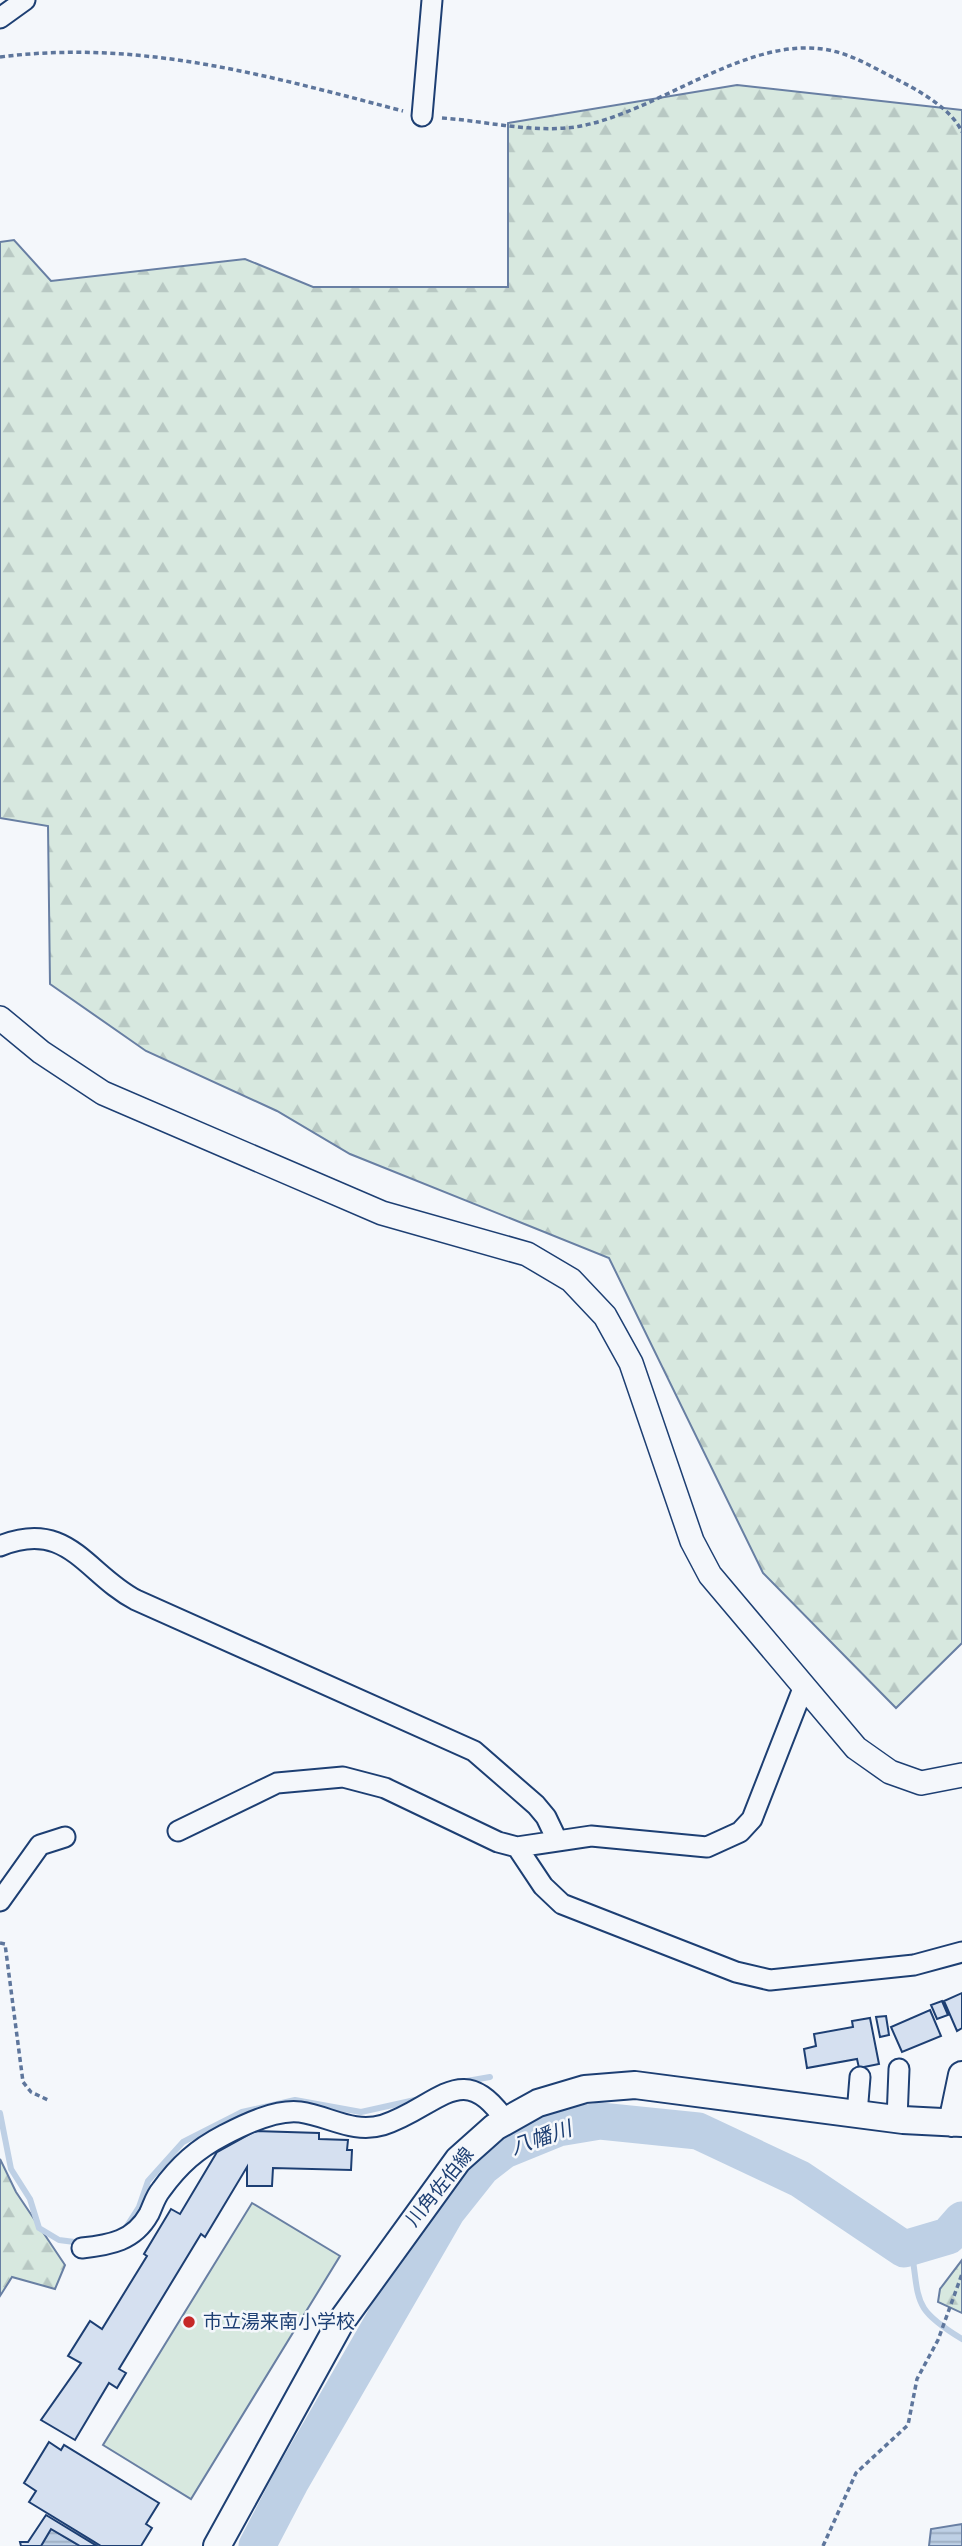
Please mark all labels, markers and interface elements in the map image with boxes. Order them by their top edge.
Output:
water label: 八幡川 [507,2115,577,2161]
street label: 川角佐伯線 [401,2143,479,2231]
place label: 市立湯来南小学校 [203,2310,355,2334]
marker: 市立湯来南小学校 [181,2314,197,2330]

